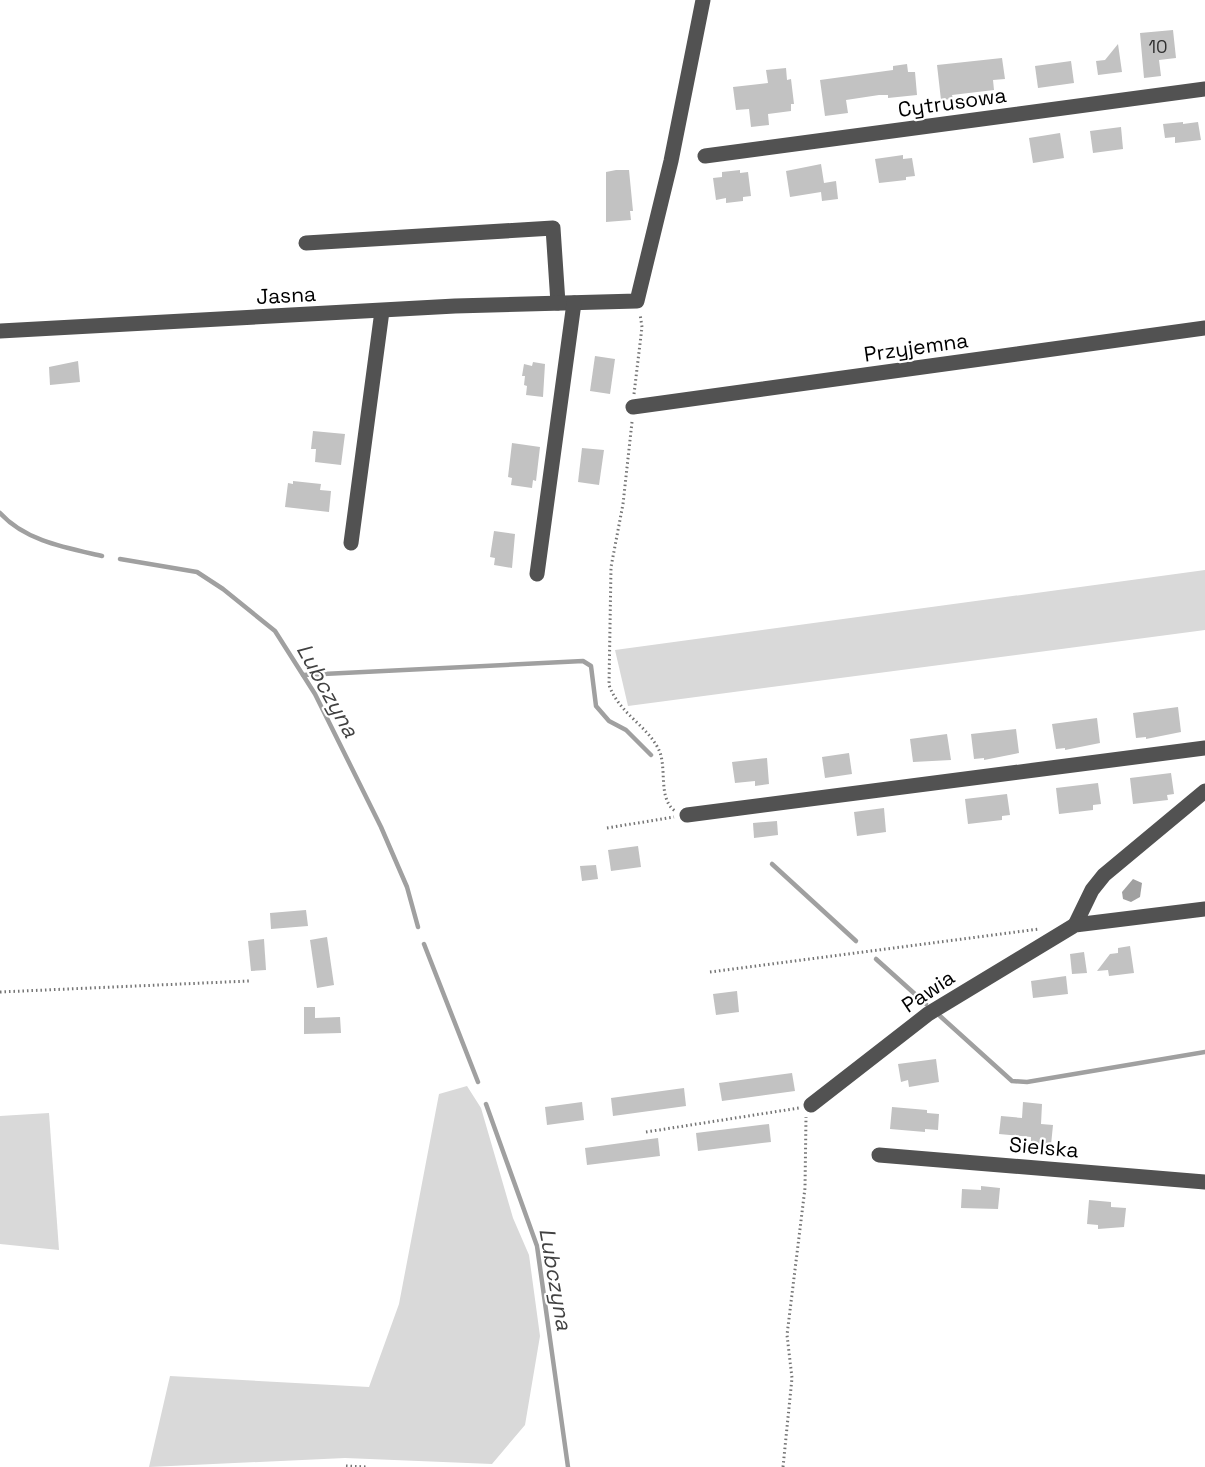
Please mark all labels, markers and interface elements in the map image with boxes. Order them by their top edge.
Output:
house number: 10 [1148,35,1168,58]
street label: Cytrusowa [896,81,1008,123]
street label: Jasna [255,280,317,310]
street label: Przyjemna [862,326,970,368]
water label: Lubczyna [291,638,365,742]
street label: Pawia [896,964,960,1018]
street label: Sielska [1008,1131,1080,1163]
water label: Lubczyna [533,1226,579,1333]

